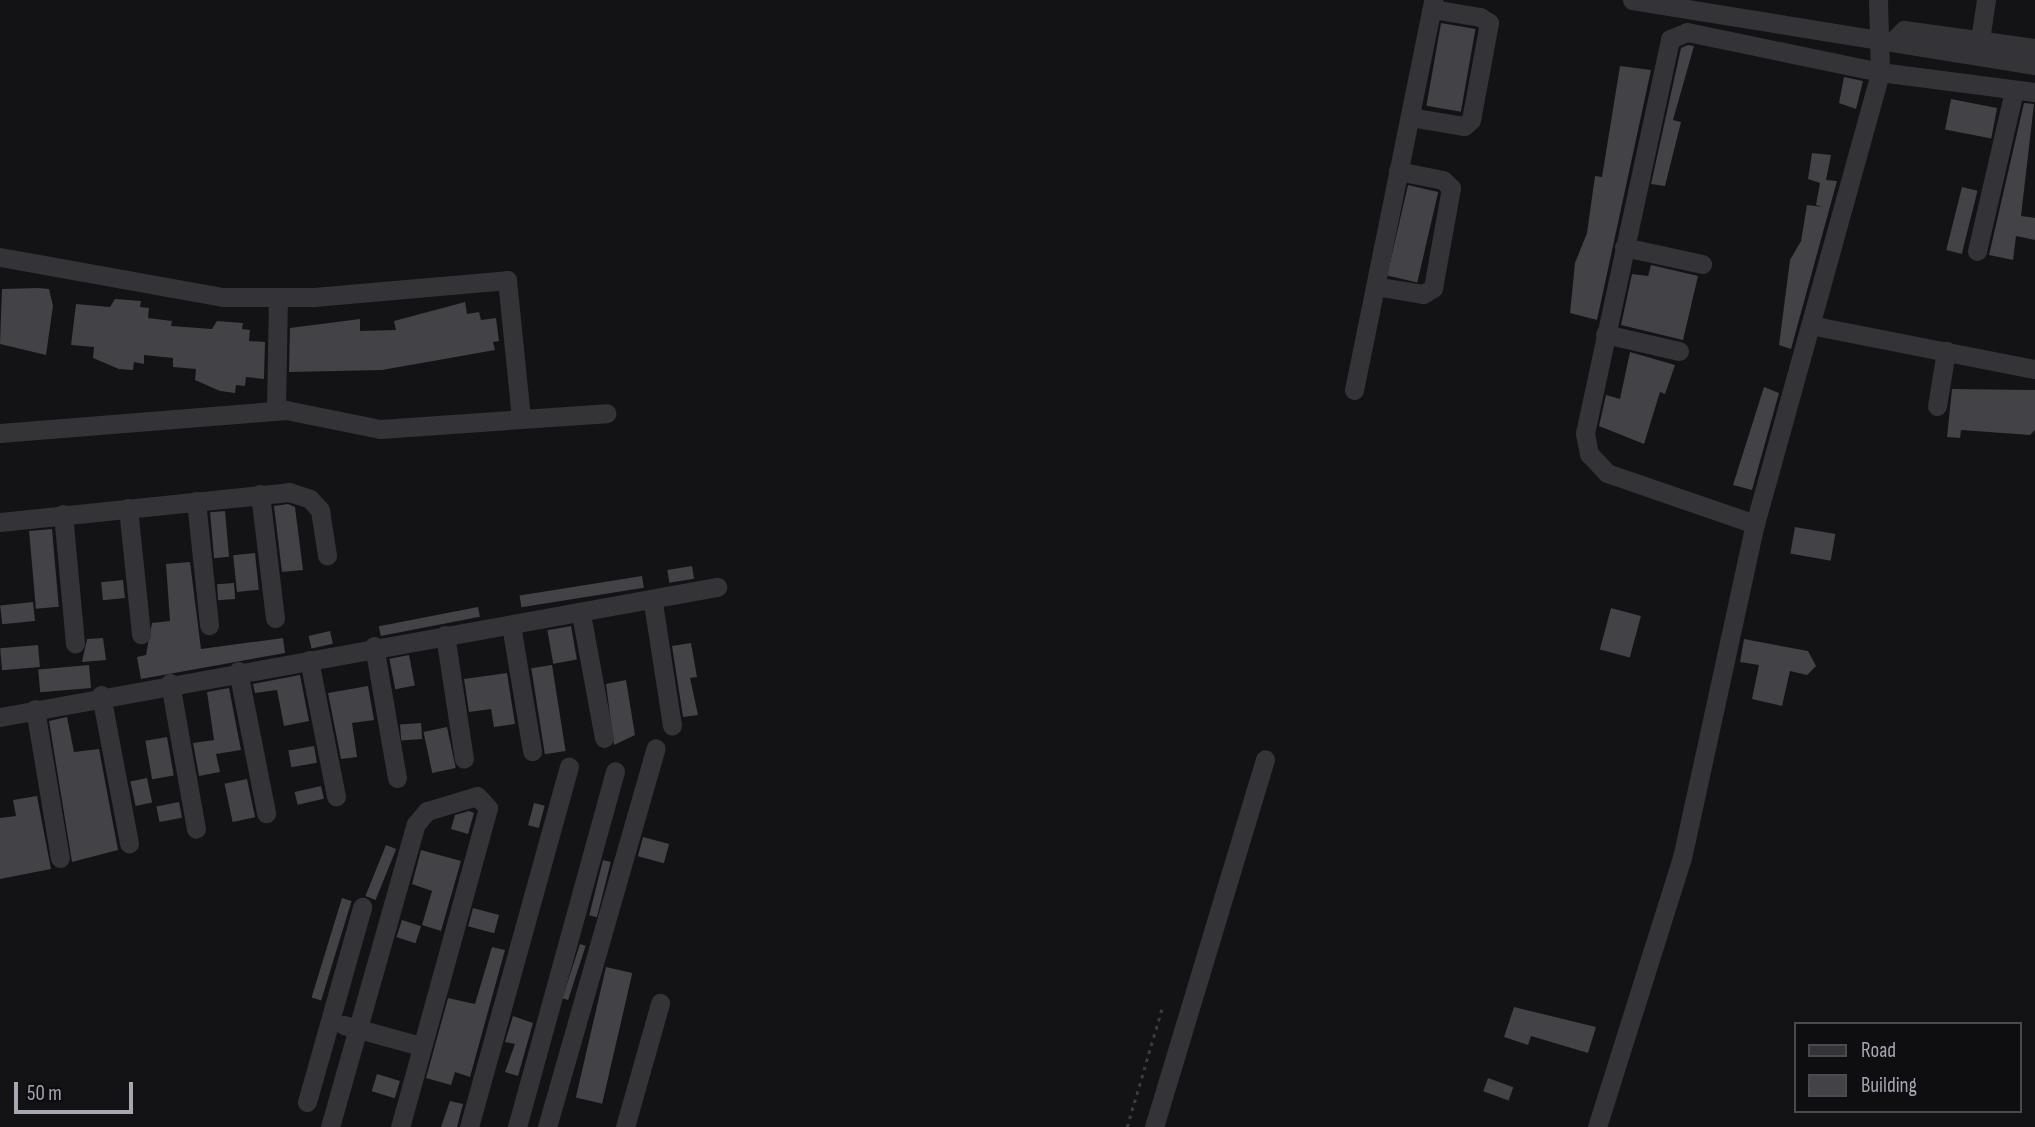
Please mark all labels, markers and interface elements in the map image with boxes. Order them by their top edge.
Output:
legend [1794,1022,2021,1113]
text: Road [1861,1038,1896,1063]
scale bar [18,1068,136,1112]
text: Building [1861,1073,1917,1098]
text: 50 m [27,1081,62,1106]

